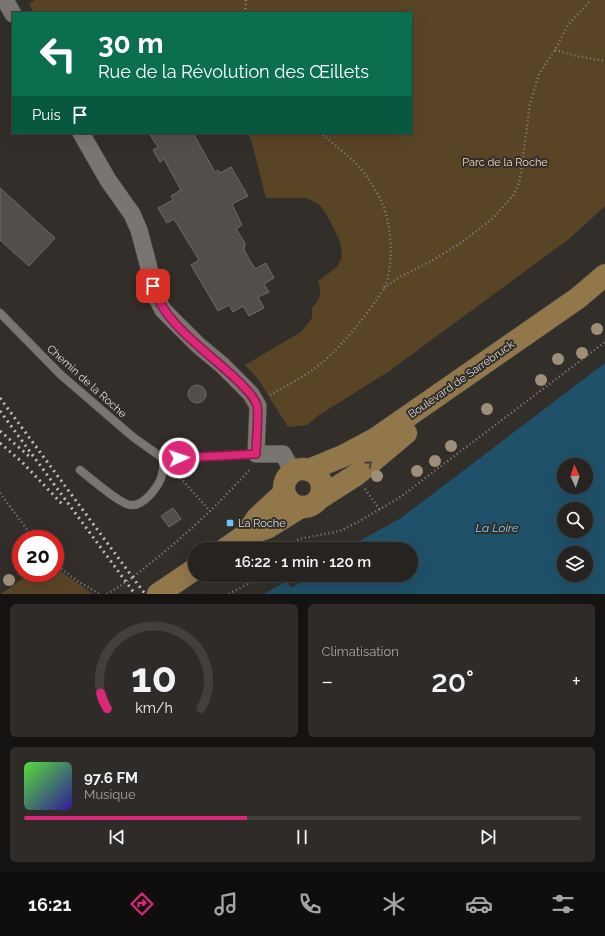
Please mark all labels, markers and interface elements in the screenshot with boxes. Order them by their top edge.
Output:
text: 30 m [98,27,164,60]
icon: left [32,28,84,80]
text: Rue de la Révolution des Œillets [98,61,369,82]
icon: arrive [69,104,91,126]
text: Puis [32,106,61,124]
park label: Parc de la Roche [462,156,548,169]
pin [136,269,170,303]
icon: arrive [142,275,164,297]
street label: Boulevard de Sarrebruck [406,338,517,421]
street label: Chemin de la Roche [44,342,129,421]
position arrow [158,437,200,479]
north arrow [557,458,593,494]
map controls [557,458,593,582]
one-way arrow [365,461,372,468]
button: search [557,502,593,538]
place label: La Roche [238,517,286,530]
marker: La Roche [225,518,235,528]
water label: La Loire [476,521,519,535]
speed limit sign: 20 [12,530,64,582]
button: layers [557,546,593,582]
text: 16:22 · 1 min · 120 m [235,553,371,571]
text: Climatisation [322,644,399,659]
text: 10 [131,652,177,701]
text: 20° [431,664,474,699]
text: − [322,668,333,694]
text: + [572,668,581,694]
text: km/h [135,699,173,715]
text: 97.6 FM [84,769,138,787]
text: Musique [84,787,136,802]
icon: previous [106,826,128,848]
icon: pause [291,826,313,848]
icon: next [477,826,499,848]
icon: directions [128,890,156,918]
icon: music [212,890,240,918]
icon: phone [296,890,324,918]
icon: climate [380,890,408,918]
icon: car [465,890,493,918]
icon: filters [549,890,577,918]
text: 16:21 [28,894,71,915]

